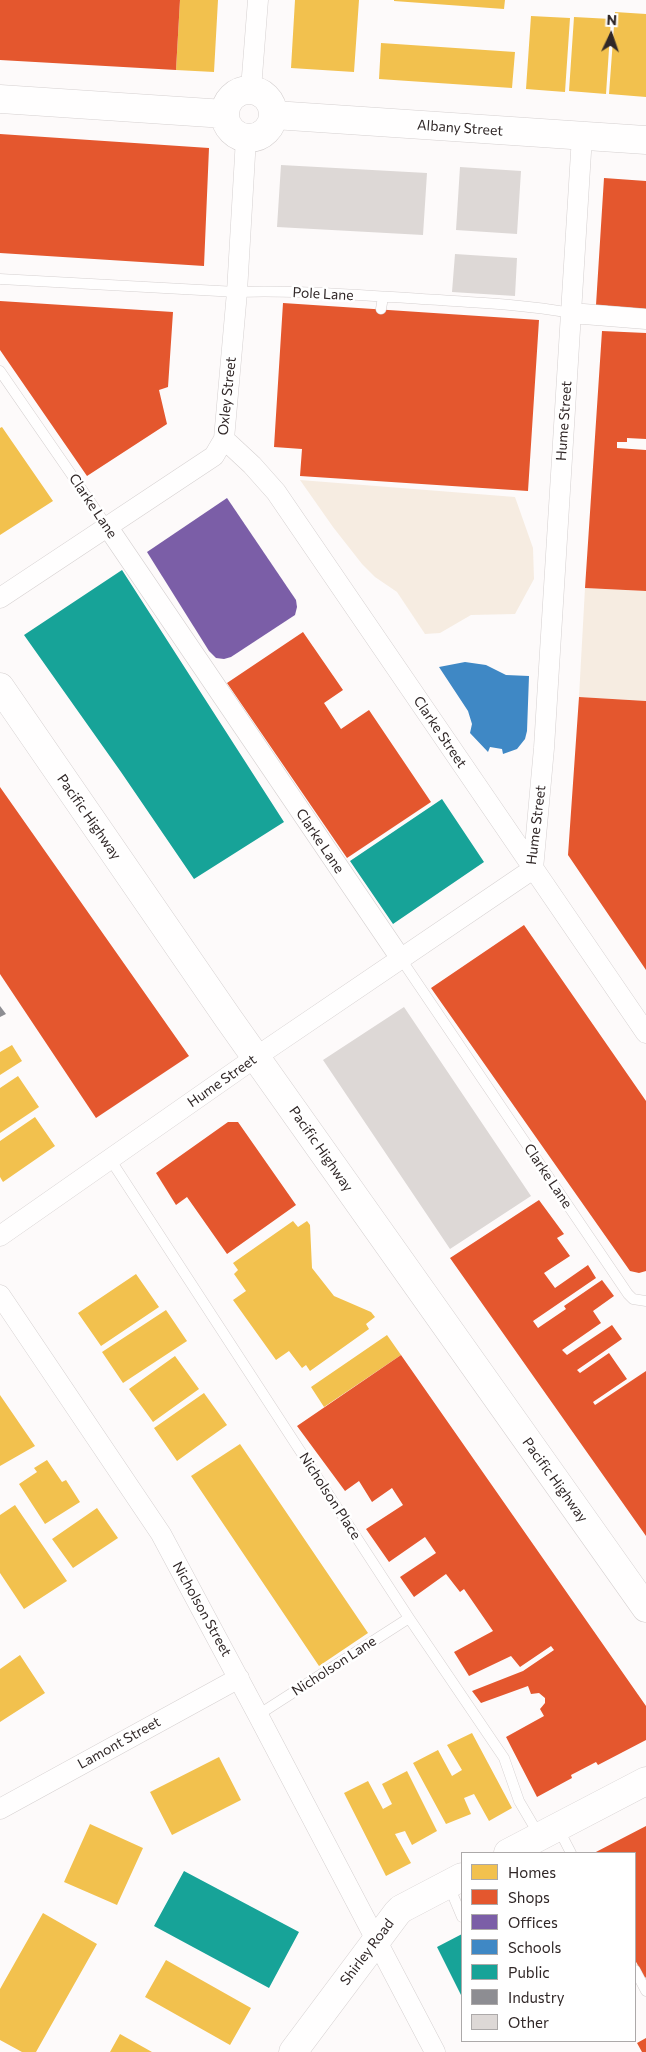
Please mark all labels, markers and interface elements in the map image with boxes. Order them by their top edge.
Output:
north arrow [586,10,636,60]
text: N [606,11,617,28]
street label: Albany Street [416,117,504,139]
street label: Pole Lane [292,284,354,304]
street label: Oxley Street [215,356,239,436]
street label: Hume Street [553,380,575,462]
street label: Clarke Lane [65,471,121,541]
street label: Clarke Street [410,693,470,771]
street label: Pacific Highway [53,771,125,863]
street label: Hume Street [523,784,549,866]
street label: Clarke Lane [292,806,348,876]
street label: Hume Street [184,1051,260,1111]
street label: Pacific Highway [285,1103,357,1195]
street label: Clarke Lane [520,1141,576,1211]
street label: Pacific Highway [519,1434,591,1526]
street label: Nicholson Place [296,1449,364,1543]
street label: Nicholson Street [169,1559,235,1659]
street label: Nicholson Lane [289,1632,379,1700]
street label: Lamont Street [75,1713,163,1773]
legend [461,1852,636,2042]
text: Homes [508,1863,556,1881]
text: Shops [508,1888,550,1906]
text: Offices [508,1913,558,1931]
street label: Shirley Road [337,1915,397,1989]
text: Schools [508,1938,561,1956]
text: Public [508,1963,550,1981]
text: Industry [508,1988,565,2006]
text: Other [508,2013,549,2031]

